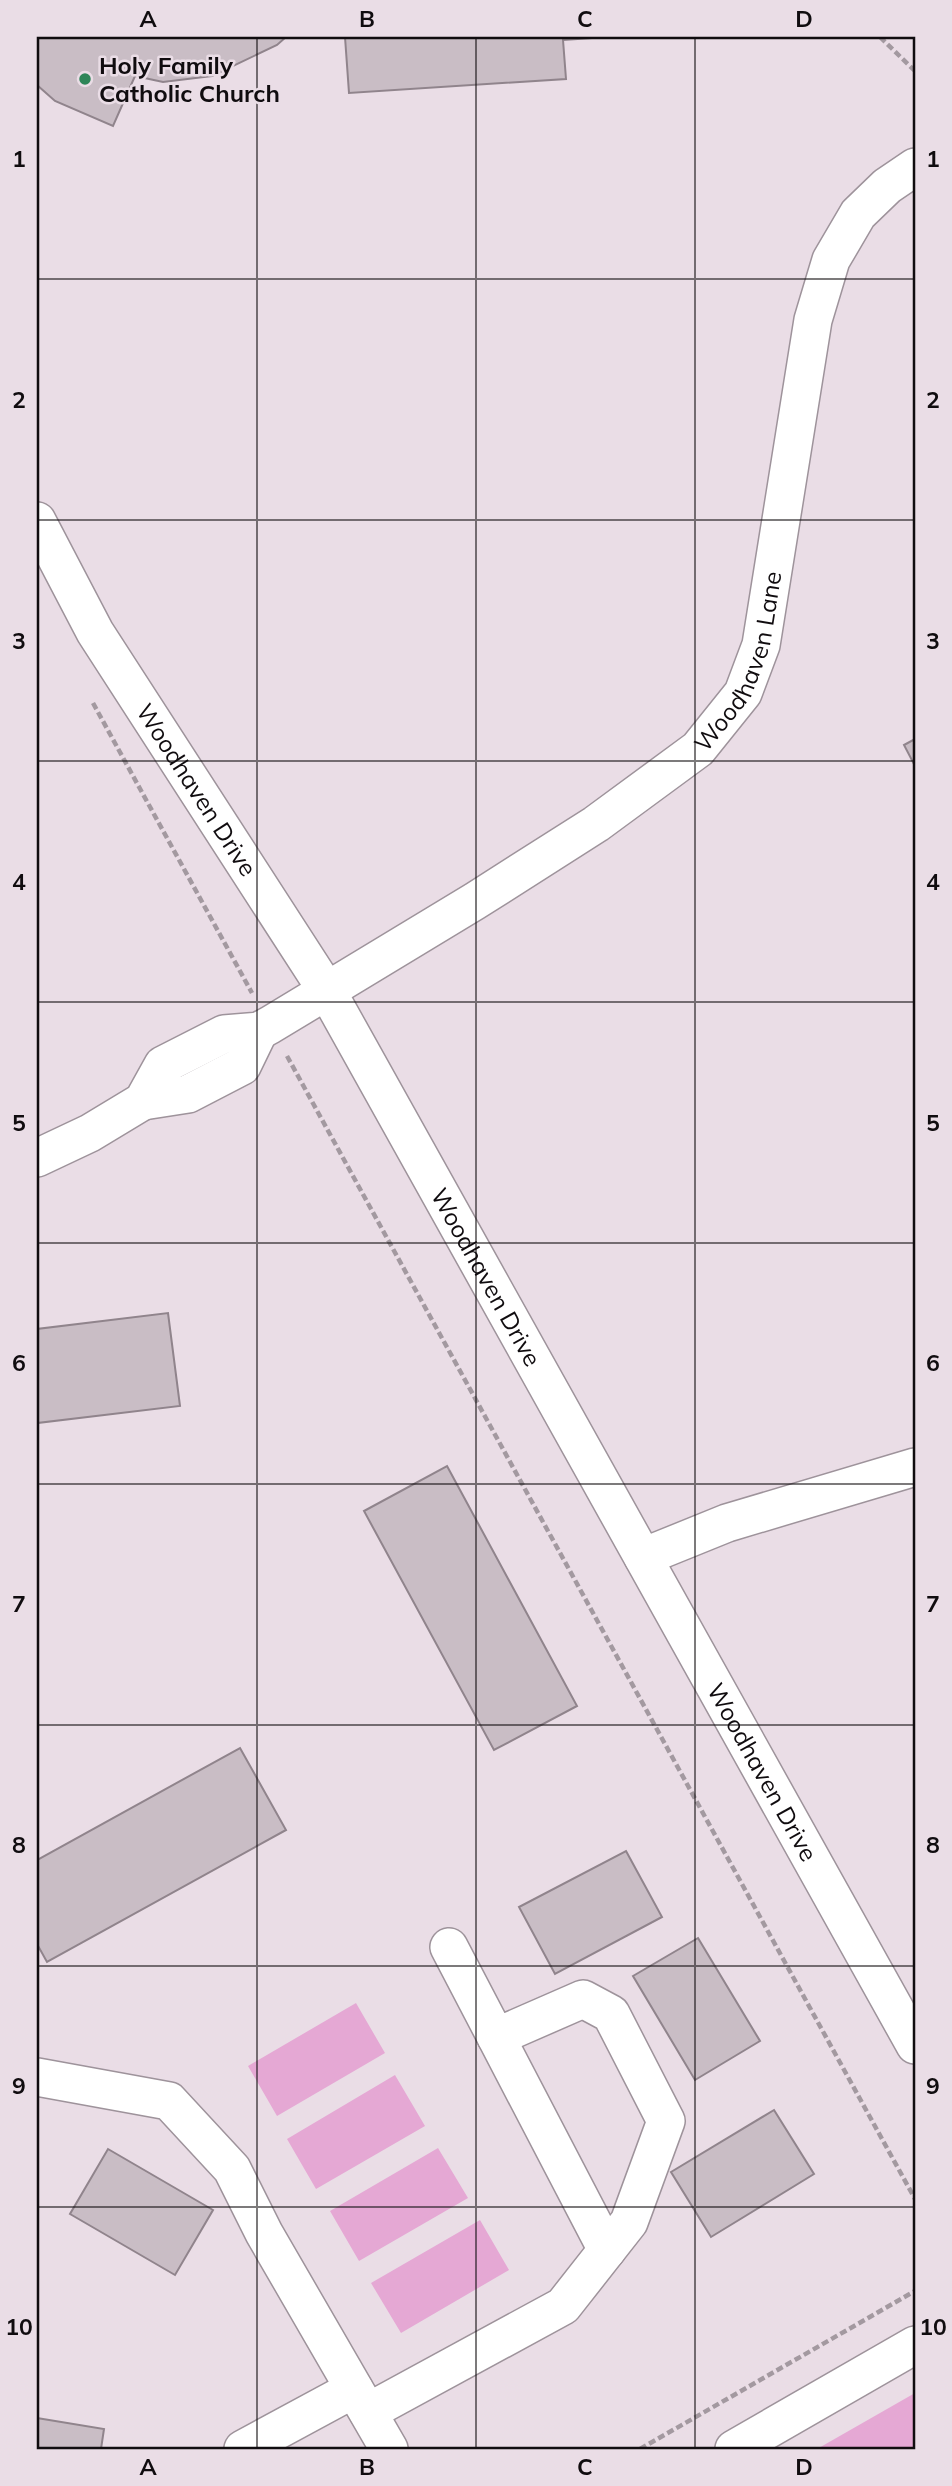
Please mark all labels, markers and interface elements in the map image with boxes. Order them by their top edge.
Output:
text: A [139,4,157,33]
text: B [359,4,375,33]
text: C [577,4,593,33]
text: D [795,4,813,33]
place label: Holy Family Catholic Church [99,50,280,108]
marker: Holy Family Catholic Church [77,71,93,87]
text: 1 [12,144,26,173]
text: 1 [926,144,940,173]
text: 2 [12,385,26,414]
text: 2 [926,385,940,414]
street label: Woodhaven Lane [687,569,788,757]
text: 3 [12,626,26,655]
text: 3 [926,626,940,655]
street label: Woodhaven Drive [130,698,264,882]
text: 4 [12,867,26,896]
text: 4 [926,867,940,896]
text: 5 [12,1108,26,1137]
text: 5 [926,1108,940,1137]
street label: Woodhaven Drive [425,1182,548,1371]
text: 6 [12,1348,26,1377]
text: 6 [926,1348,940,1377]
text: 7 [12,1589,26,1618]
text: 7 [926,1589,940,1618]
street label: Woodhaven Drive [701,1678,824,1866]
text: 8 [12,1830,26,1859]
text: 8 [926,1830,940,1859]
text: 9 [12,2071,26,2100]
text: 9 [926,2071,940,2100]
text: 10 [5,2312,33,2341]
text: 10 [919,2312,947,2341]
text: A [139,2452,157,2481]
text: B [359,2452,375,2481]
text: C [577,2452,593,2481]
text: D [795,2452,813,2481]

